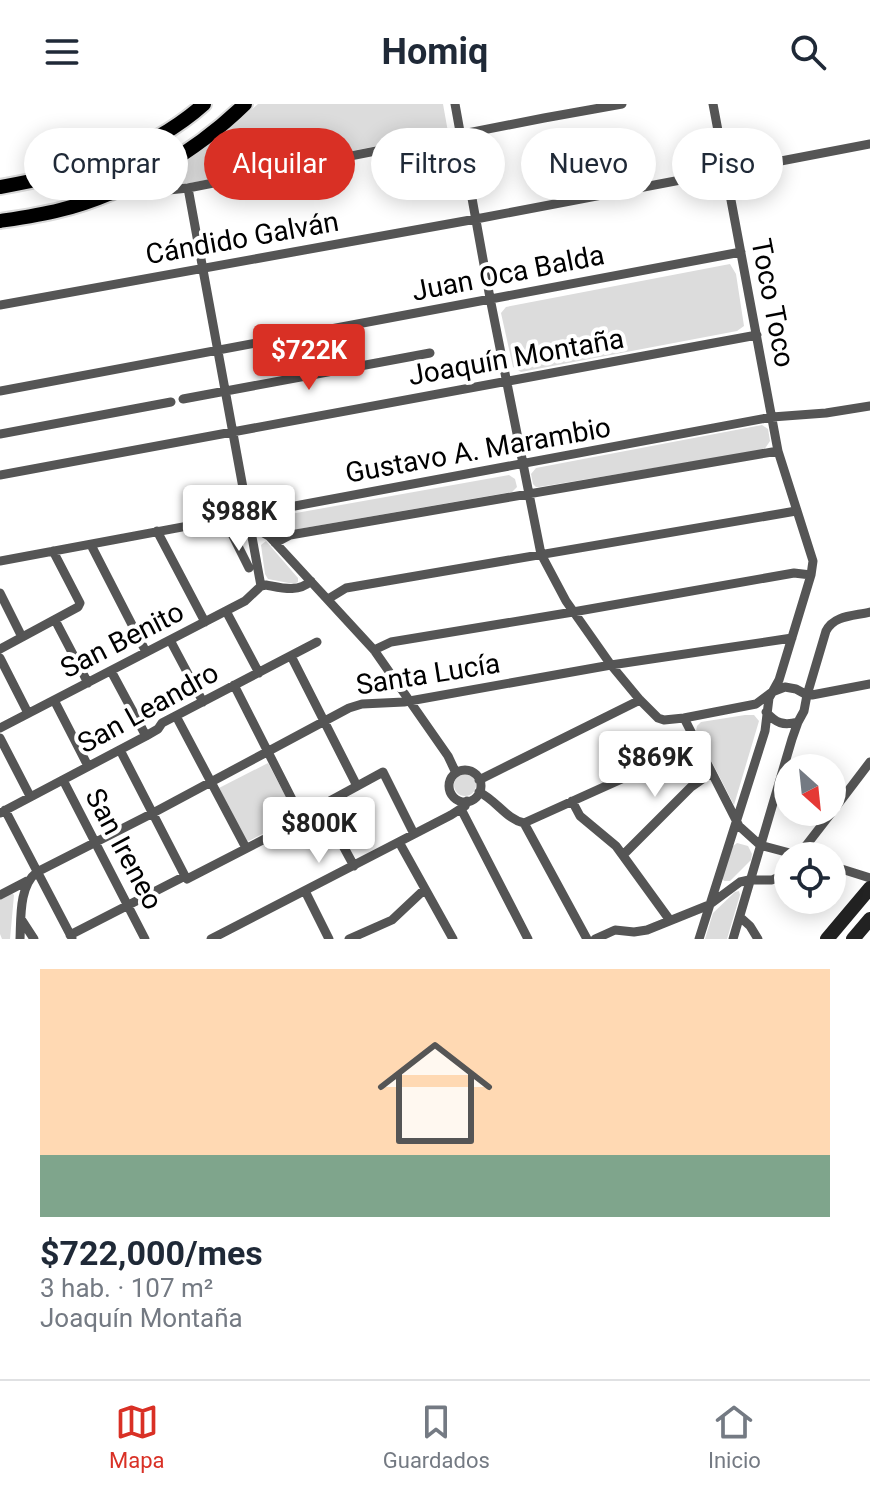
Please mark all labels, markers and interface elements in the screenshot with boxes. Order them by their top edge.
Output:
icon: menu [40,30,84,74]
icon: search [786,30,830,74]
text: Homiq [382,31,488,73]
chip: Comprar [24,128,188,200]
chip: Alquilar [204,128,355,200]
chip: Filtros [371,128,505,200]
chip: Nuevo [521,128,656,200]
chip: Piso [672,128,783,200]
street label: Cándido Galván [143,205,341,271]
street label: Toco Toco [744,236,802,370]
street label: Juan Oca Balda [409,238,607,308]
street label: Joaquín Montaña [406,322,626,392]
pin: $722K [253,324,365,392]
text: $722K [271,335,347,365]
street label: Gustavo A. Marambio [343,410,613,490]
pin: $988K [183,485,295,553]
text: $988K [201,496,277,526]
street label: San Benito [55,595,189,685]
street label: Santa Lucía [354,646,502,702]
street label: San Leandro [72,656,224,760]
pin: $869K [599,731,711,799]
text: $869K [617,742,693,772]
north arrow [774,754,846,826]
map controls [774,754,846,914]
street label: San Ireneo [78,783,170,915]
pin: $800K [263,797,375,865]
text: $800K [281,808,357,838]
button: locate [774,842,846,914]
icon: home [363,1021,507,1165]
text: $722,000/mes [40,1233,263,1273]
text: 3 hab. · 107 m² [40,1273,213,1303]
text: Joaquín Montaña [40,1303,243,1333]
tab: Mapa [109,1400,165,1473]
tab: Guardados [383,1400,490,1473]
tab: Inicio [708,1400,761,1473]

